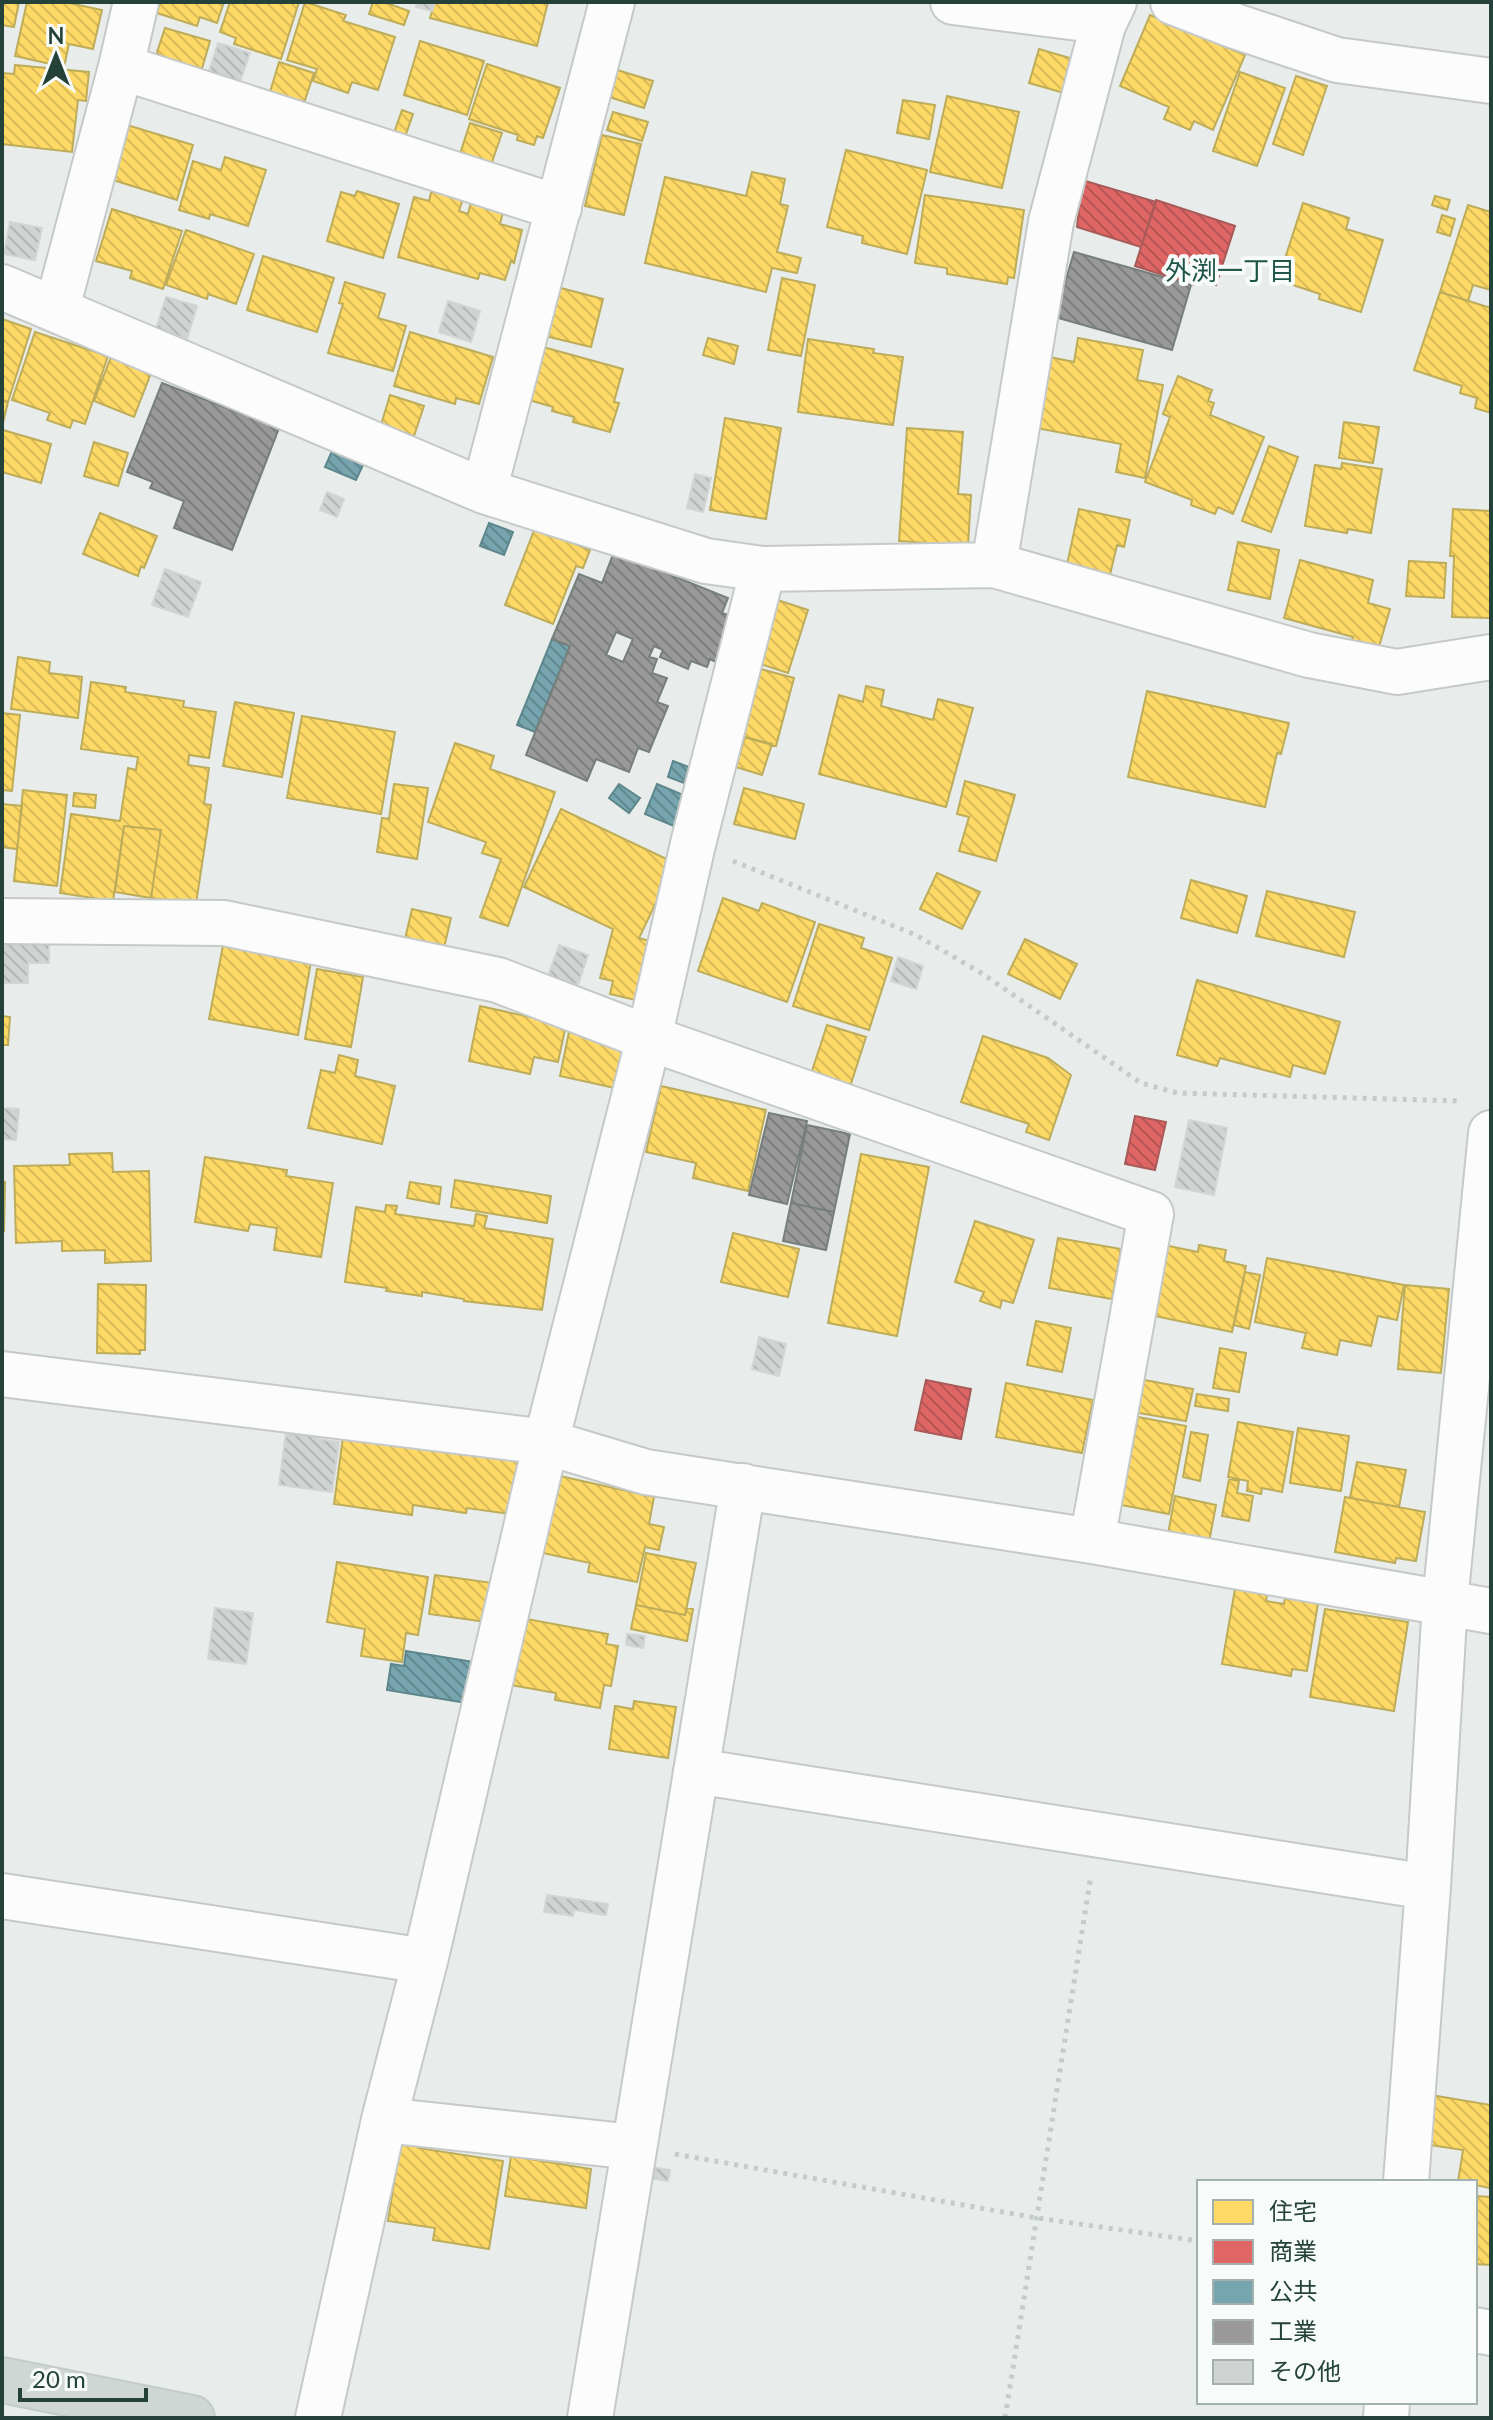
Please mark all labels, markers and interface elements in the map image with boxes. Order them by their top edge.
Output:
north arrow [16,16,96,96]
text: N [48,22,64,49]
district label: 外渕一丁目 [1165,254,1295,286]
legend [1197,2180,1477,2404]
text: 住宅 [1269,2196,1317,2225]
text: 商業 [1269,2236,1317,2265]
text: 公共 [1269,2276,1317,2305]
text: 工業 [1269,2316,1317,2345]
scale bar [20,2352,146,2402]
text: その他 [1269,2356,1341,2385]
text: 20 m [32,2364,86,2393]

